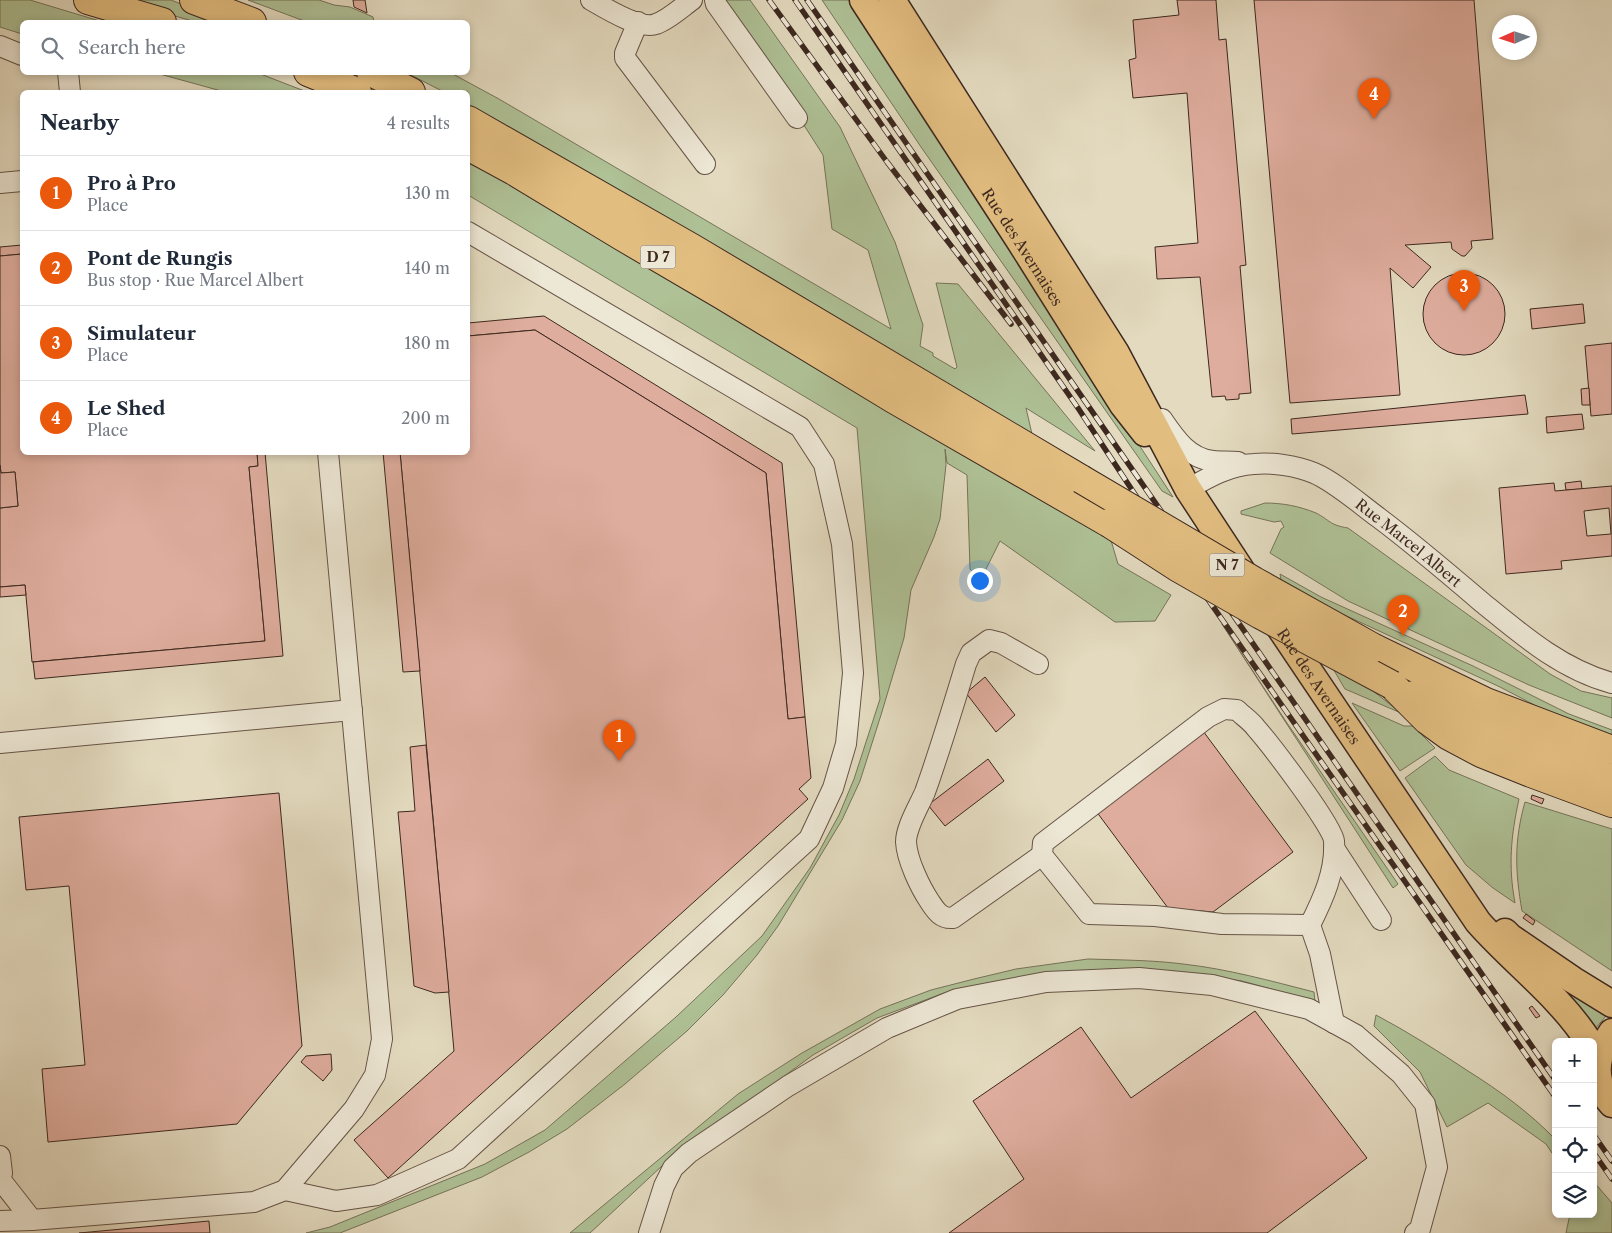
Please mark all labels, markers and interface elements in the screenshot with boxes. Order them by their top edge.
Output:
north arrow [1492,15,1537,60]
search box [20,20,470,75]
icon: search [38,34,66,62]
text: Search here [78,36,186,59]
pin: 4 [1358,78,1390,119]
text: Nearby [40,110,119,135]
text: 4 results [387,113,450,133]
text: Pro à Pro [87,172,176,195]
text: 1 [52,183,60,203]
text: 130 m [405,183,450,203]
street label: Rue des Avernaises [978,184,1067,309]
text: Place [87,195,128,215]
road number: D 7 [640,246,676,268]
text: Pont de Rungis [87,247,233,270]
text: 2 [51,258,61,278]
text: 140 m [405,258,450,278]
text: Bus stop · Rue Marcel Albert [87,270,304,290]
pin: 3 [1448,270,1480,311]
text: Simulateur [87,322,196,345]
text: 3 [51,333,61,353]
text: 180 m [404,333,450,353]
text: Place [87,345,128,365]
text: Le Shed [87,397,165,420]
text: 4 [51,408,61,428]
text: 200 m [401,408,450,428]
text: Place [87,420,128,440]
street label: Rue Marcel Albert [1352,494,1466,591]
road number: N 7 [1210,554,1244,576]
your location [967,568,993,594]
pin: 2 [1387,595,1419,636]
street label: Rue des Avernaises [1273,624,1365,748]
pin: 1 [603,720,635,761]
map controls [1552,1038,1597,1218]
button: + [1552,1038,1597,1083]
button: − [1552,1083,1597,1128]
button: locate [1552,1128,1597,1173]
button: layers [1552,1173,1597,1218]

